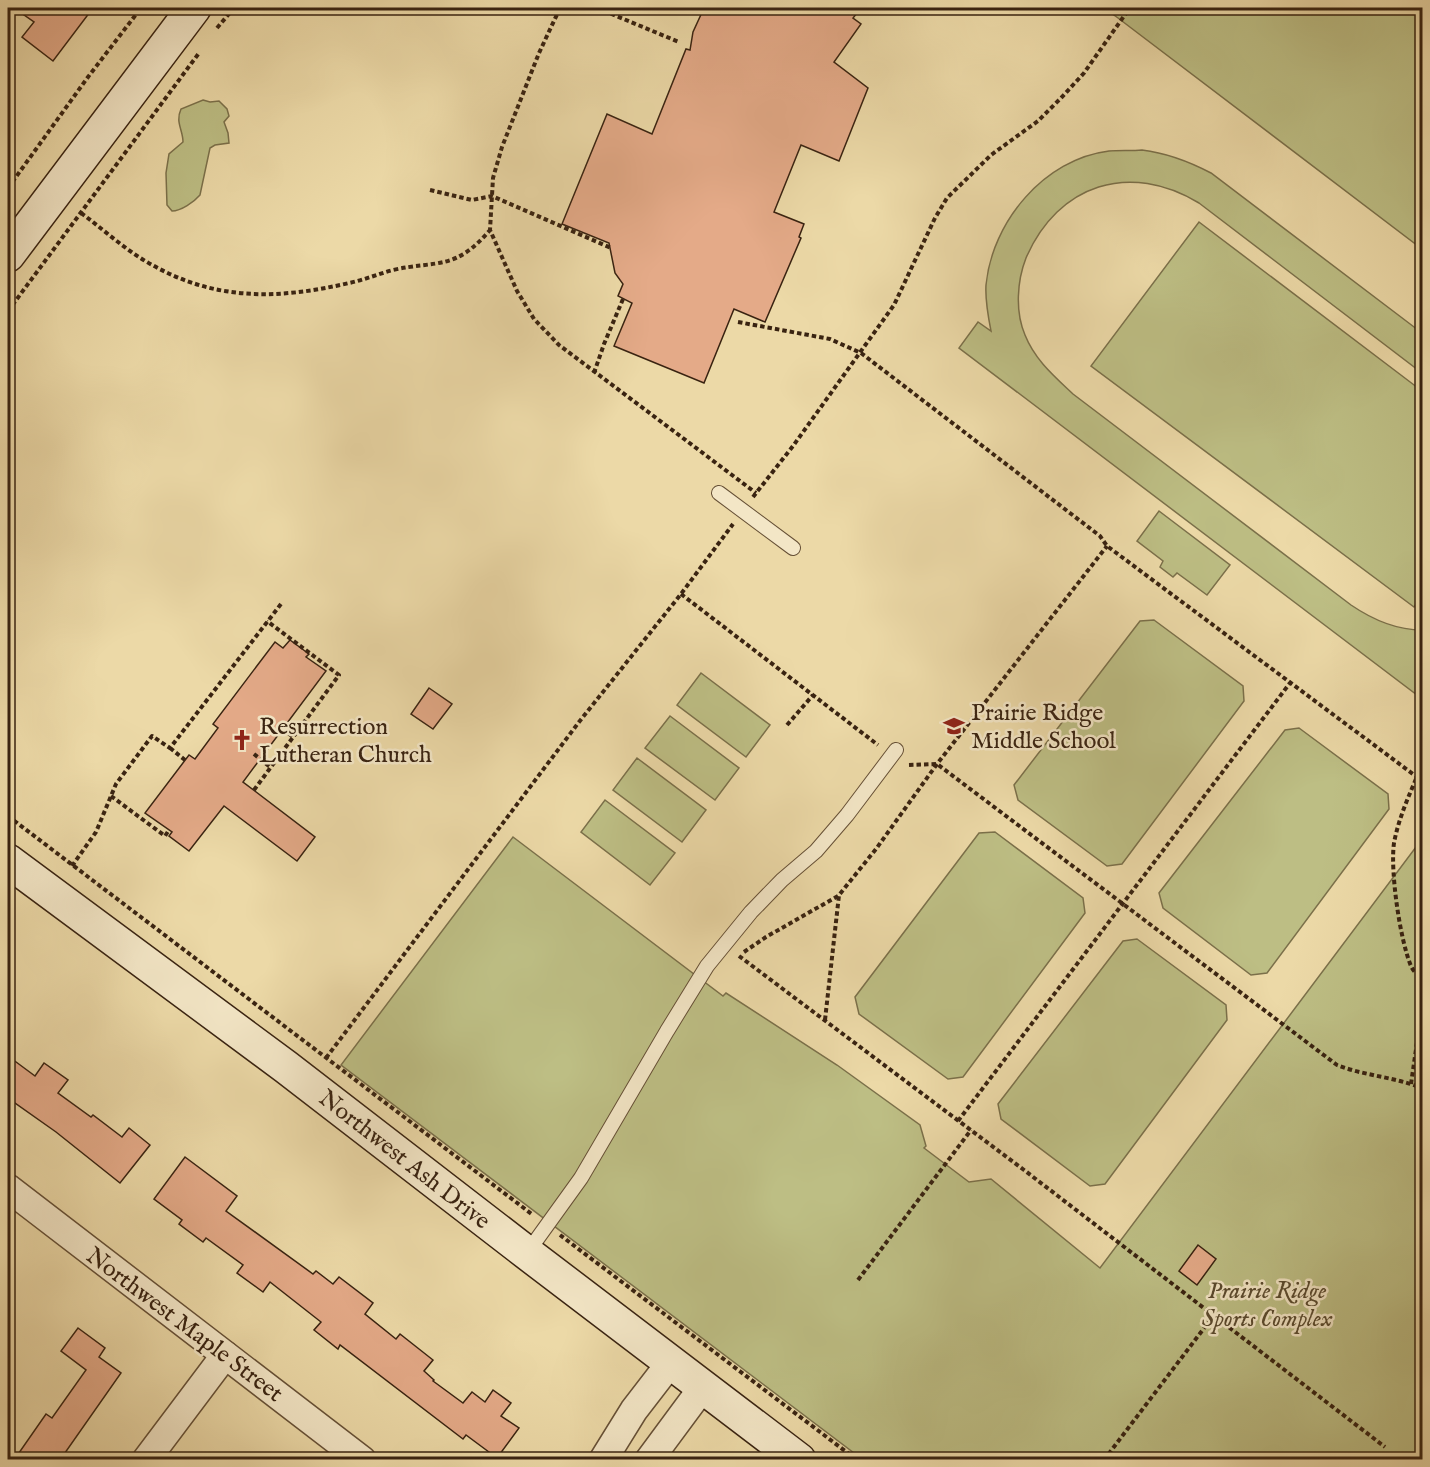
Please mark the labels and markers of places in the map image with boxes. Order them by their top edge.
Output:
place label: Prairie Ridge Middle School [971,698,1116,757]
place label: Resurrection Lutheran Church [259,712,432,771]
school or university icon: Prairie Ridge Middle School [942,714,966,738]
church icon: Resurrection Lutheran Church [230,728,254,752]

